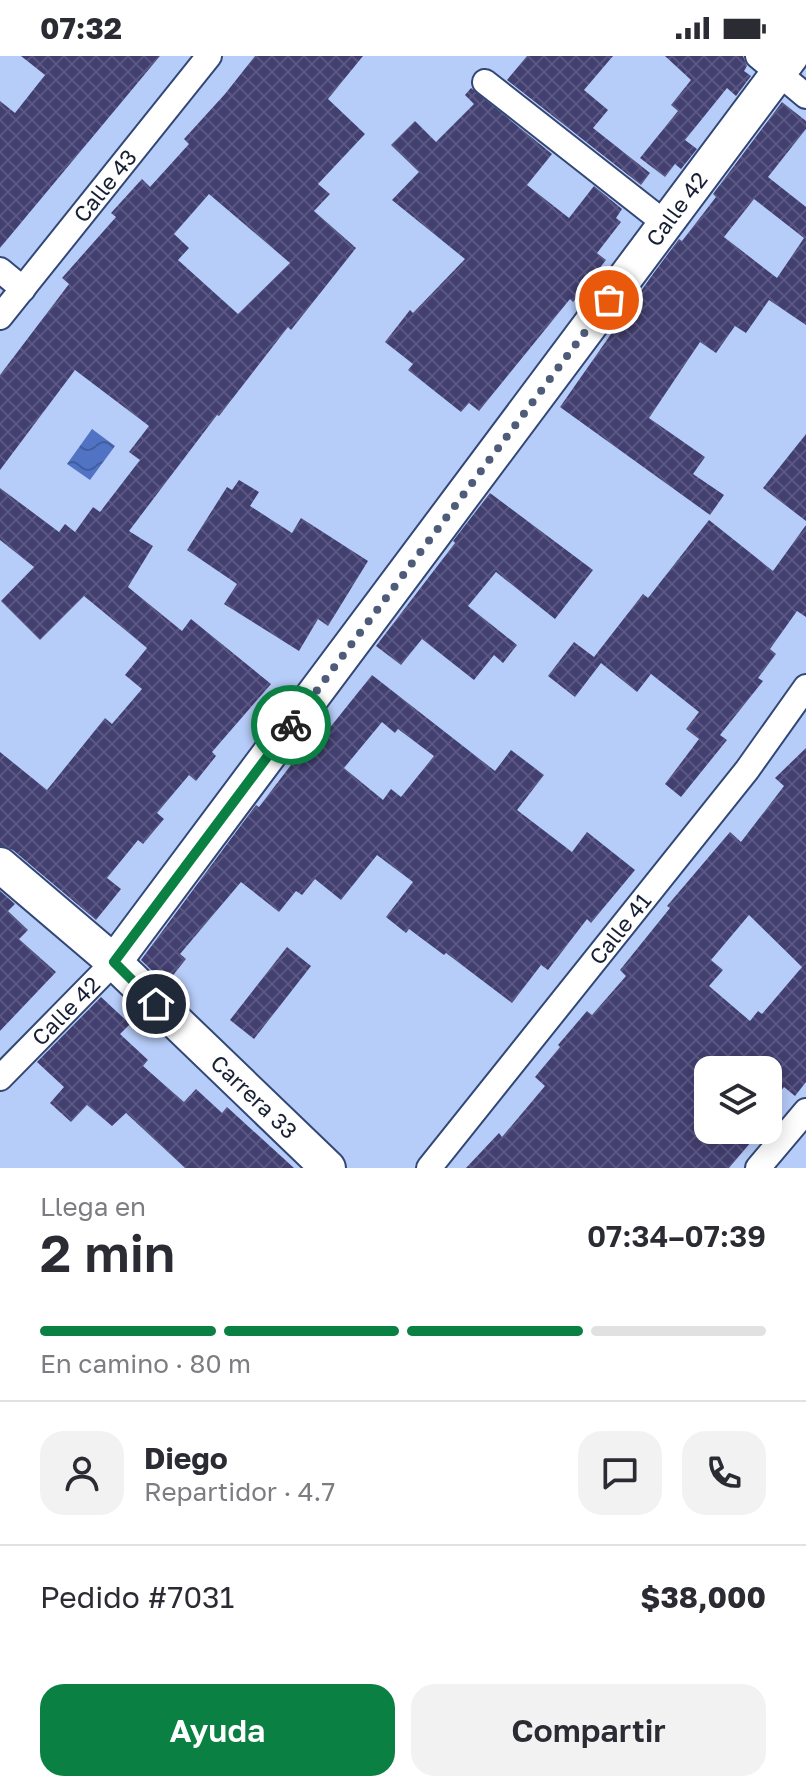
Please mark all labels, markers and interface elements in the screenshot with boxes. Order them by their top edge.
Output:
text: 07:32 [40,10,122,46]
street label: Calle 43 [67,144,142,227]
street label: Calle 42 [640,166,713,251]
pin [575,266,643,334]
icon: bag [587,278,631,322]
courier [251,685,331,765]
icon: bike [269,703,313,747]
street label: Calle 41 [583,887,656,970]
pin [122,970,190,1038]
street label: Calle 42 [26,971,105,1051]
icon: home [134,982,178,1026]
street label: Carrera 33 [206,1049,303,1144]
map controls [694,1056,782,1144]
button: layers [694,1056,782,1144]
text: Llega en [40,1191,146,1222]
text: 07:34–07:39 [587,1218,766,1254]
text: 2 min [40,1221,175,1283]
text: En camino · 80 m [40,1348,251,1379]
button: person [40,1431,124,1515]
button: chat [578,1431,662,1515]
button: phone [682,1431,766,1515]
text: Diego [144,1440,228,1476]
text: Repartidor · 4.7 [144,1476,335,1507]
text: Pedido #7031 [40,1579,234,1615]
text: $38,000 [640,1579,766,1615]
button: Ayuda [40,1684,395,1776]
button: Compartir [411,1684,766,1776]

